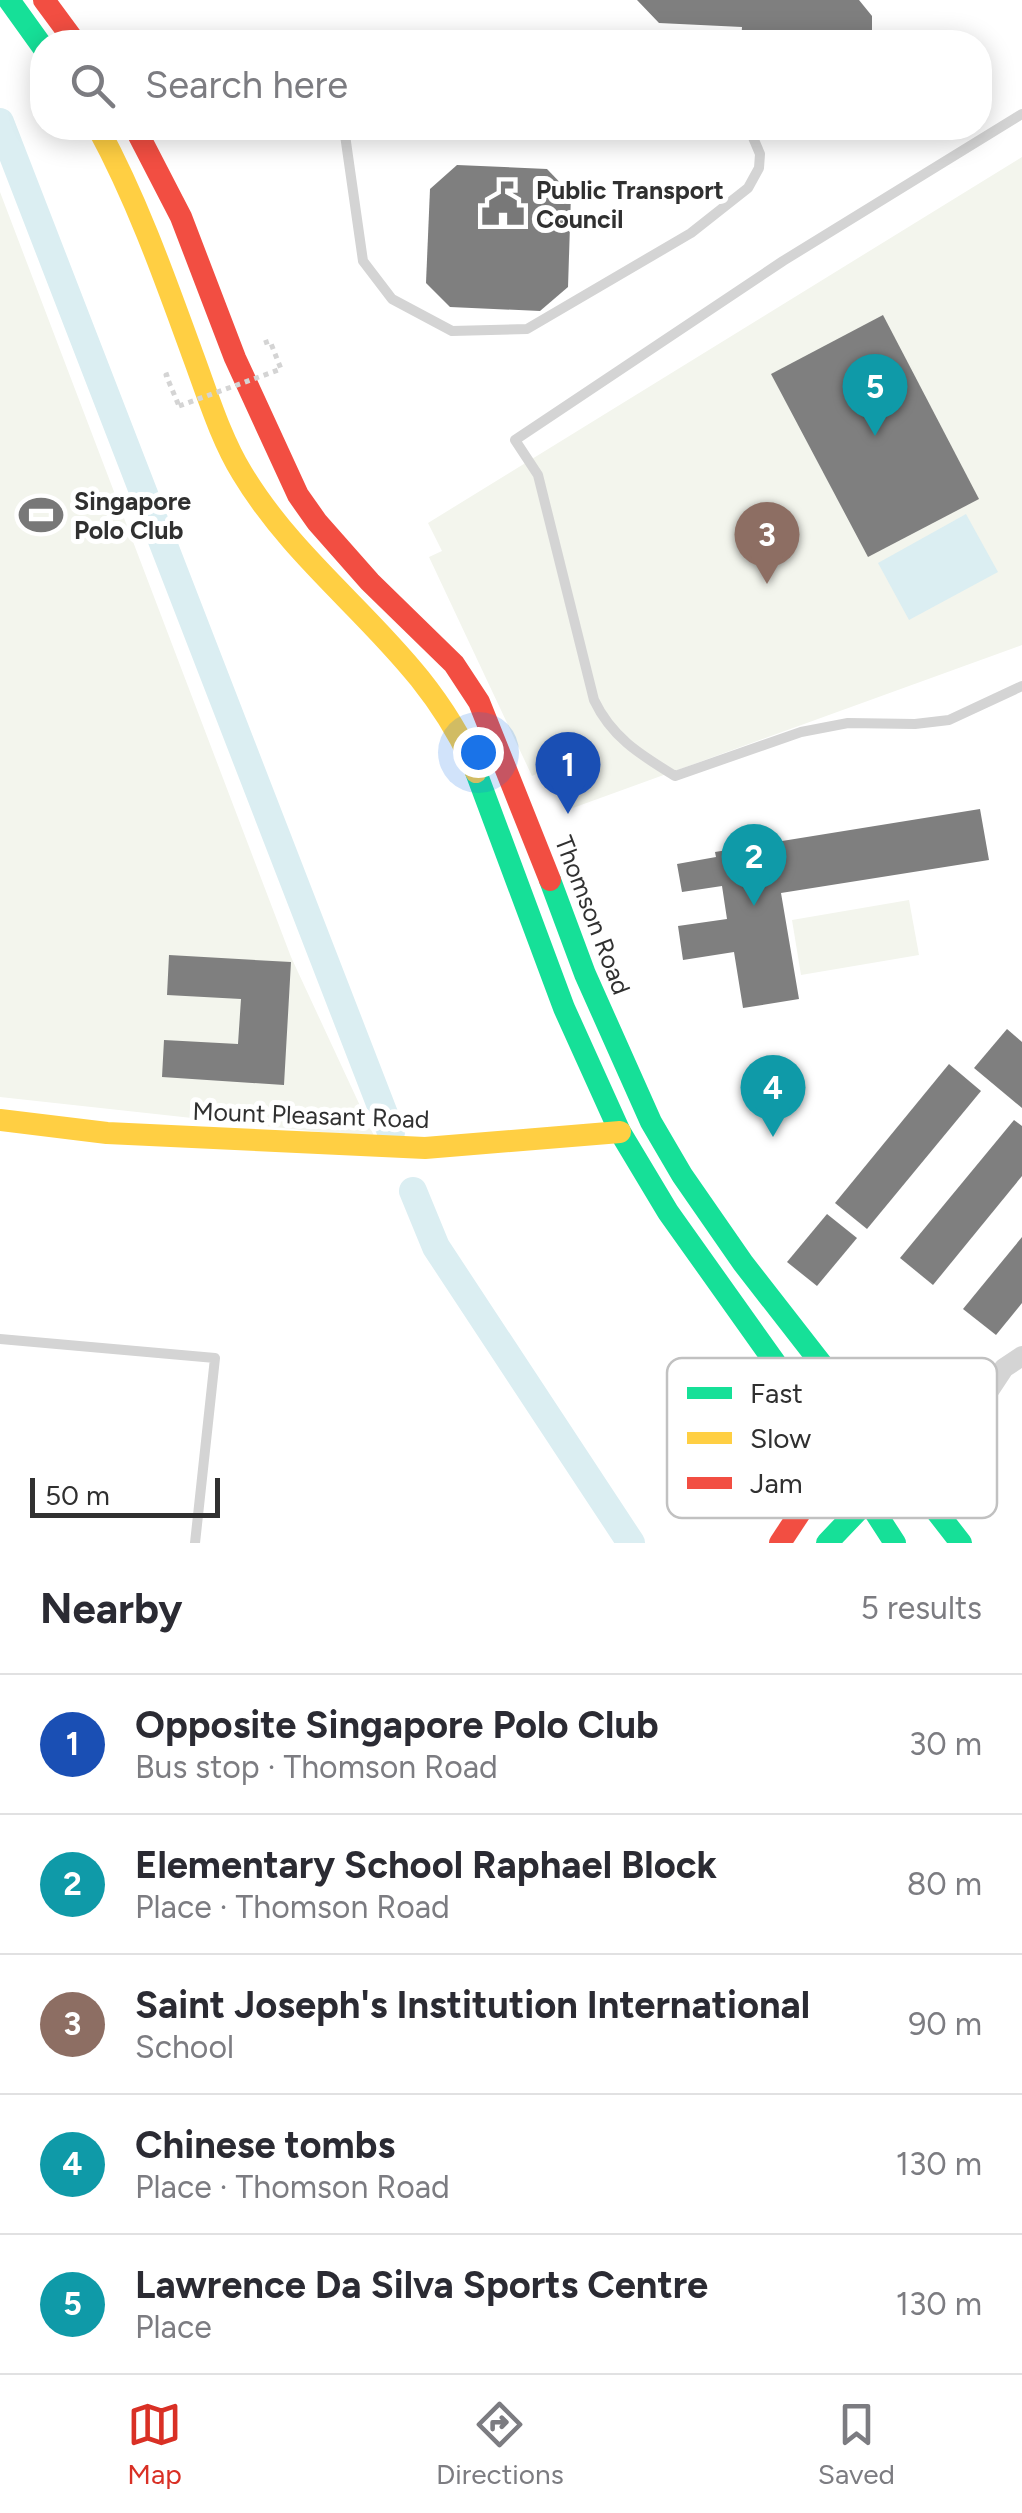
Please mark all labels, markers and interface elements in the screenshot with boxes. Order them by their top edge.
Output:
search box [30,30,992,140]
icon: search [65,58,120,113]
text: Search here [145,62,348,108]
place label: Public Transport Council [536,175,724,234]
public building icon: Public Transport Council [479,180,527,228]
pin: 5 [842,354,908,436]
place label: Singapore Polo Club [74,486,191,545]
sports icon: Singapore Polo Club [17,491,65,539]
pin: 3 [734,502,800,584]
your location [453,727,504,778]
pin: 1 [536,732,600,814]
pin: 2 [722,824,786,906]
street label: Thomson Road [549,832,637,998]
pin: 4 [740,1054,806,1137]
street label: Mount Pleasant Road [192,1096,430,1134]
legend [667,1358,997,1518]
text: Fast [750,1376,803,1410]
text: Slow [750,1421,811,1455]
text: Jam [750,1466,803,1500]
scale bar [30,1473,220,1518]
text: 50 m [45,1478,110,1512]
text: Nearby [40,1583,182,1634]
text: 5 results [861,1589,982,1627]
text: Opposite Singapore Polo Club [135,1702,659,1748]
text: 1 [66,1725,79,1763]
text: 30 m [909,1725,982,1763]
text: Bus stop · Thomson Road [135,1748,498,1786]
text: Elementary School Raphael Block [135,1842,717,1888]
text: 2 [63,1865,82,1903]
text: 80 m [907,1865,982,1903]
text: Place · Thomson Road [135,1888,450,1926]
text: Saint Joseph's Institution International [135,1982,810,2028]
text: 3 [64,2005,81,2043]
text: 90 m [908,2005,982,2043]
text: School [135,2028,234,2066]
text: Chinese tombs [135,2122,395,2168]
text: 4 [62,2145,83,2183]
text: 130 m [896,2145,982,2183]
text: Place · Thomson Road [135,2168,450,2206]
text: Lawrence Da Silva Sports Centre [135,2262,708,2308]
text: 5 [63,2285,82,2323]
text: 130 m [896,2285,982,2323]
text: Place [135,2308,212,2346]
tab: Map [127,2397,182,2491]
tab: Directions [436,2397,564,2491]
tab: Saved [818,2397,895,2491]

